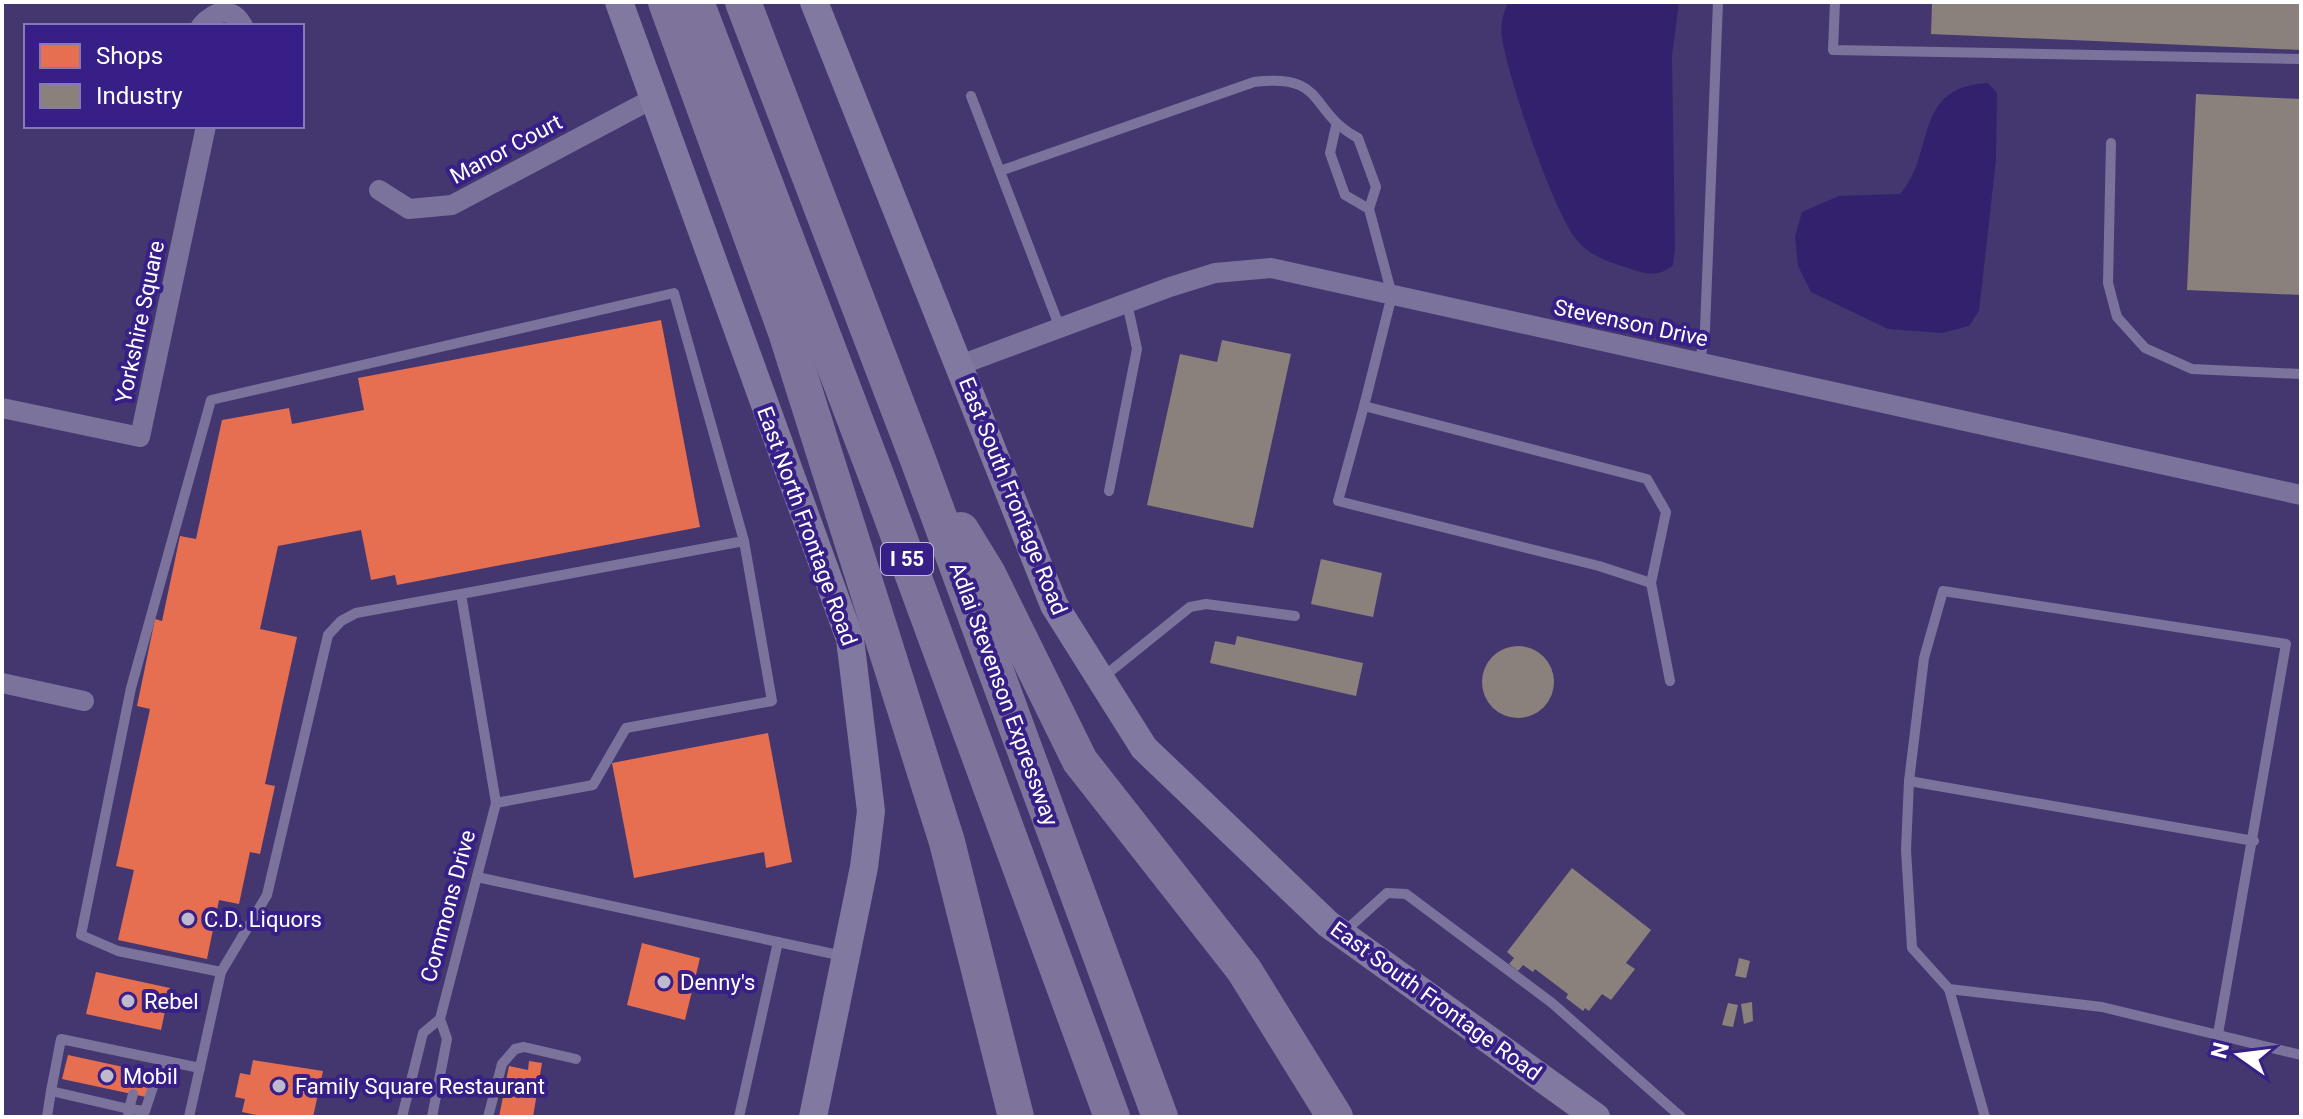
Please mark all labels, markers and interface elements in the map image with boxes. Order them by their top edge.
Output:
legend [24,24,304,128]
text: Shops [96,42,163,70]
text: Industry [96,82,183,110]
street label: Manor Court [446,109,566,189]
street label: Yorkshire Square [111,238,169,406]
street label: Stevenson Drive [1552,294,1710,352]
street label: East South Frontage Road [954,374,1072,618]
street label: East North Frontage Road [752,403,862,649]
road number: I 55 [881,543,933,575]
street label: Adlai Stevenson Expressway [945,559,1064,830]
street label: Commons Drive [416,827,480,985]
place label: C.D. Liquors [204,907,322,932]
marker: C.D. Liquors [179,910,197,928]
street label: East South Frontage Road [1326,916,1546,1086]
place label: Denny's [680,970,755,995]
marker: Denny's [655,973,673,991]
place label: Rebel [144,989,199,1014]
marker: Rebel [119,992,137,1010]
north arrow [2199,1015,2279,1095]
text: N [2206,1040,2234,1061]
place label: Mobil [123,1064,178,1089]
marker: Mobil [98,1067,116,1085]
place label: Family Square Restaurant [295,1074,545,1099]
marker: Family Square Restaurant [270,1077,288,1095]

